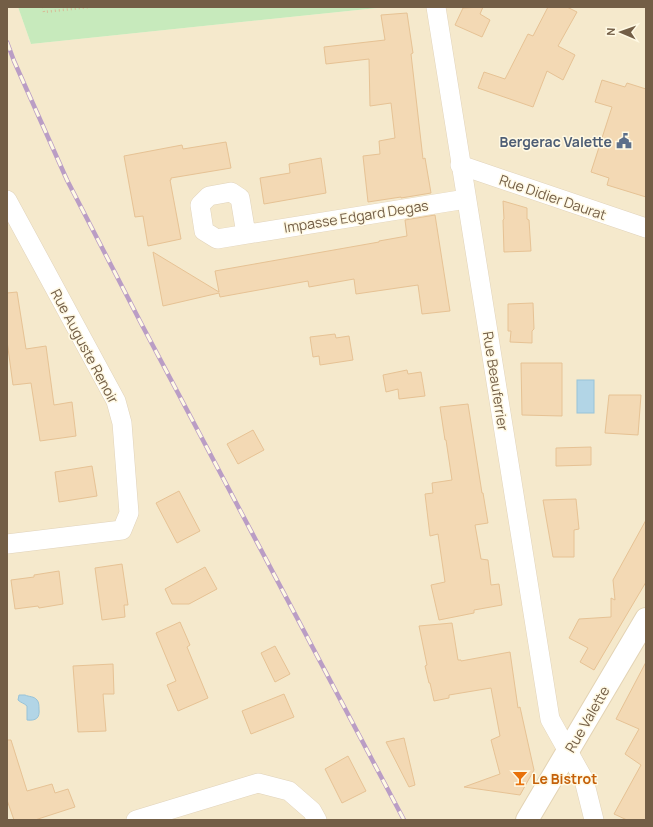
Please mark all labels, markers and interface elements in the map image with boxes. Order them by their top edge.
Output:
north arrow [601,12,641,52]
text: N [603,27,618,36]
place label: Bergerac Valette [500,132,612,151]
public building icon: Bergerac Valette [615,132,633,150]
street label: Rue Didier Daurat [497,170,609,224]
street label: Impasse Edgard Degas [282,195,430,237]
street label: Rue Auguste Renoir [47,285,123,407]
street label: Rue Beauferrier [479,330,513,432]
street label: Rue Valette [560,682,614,756]
bar icon: Le Bistrot [511,769,529,787]
place label: Le Bistrot [532,769,597,788]

